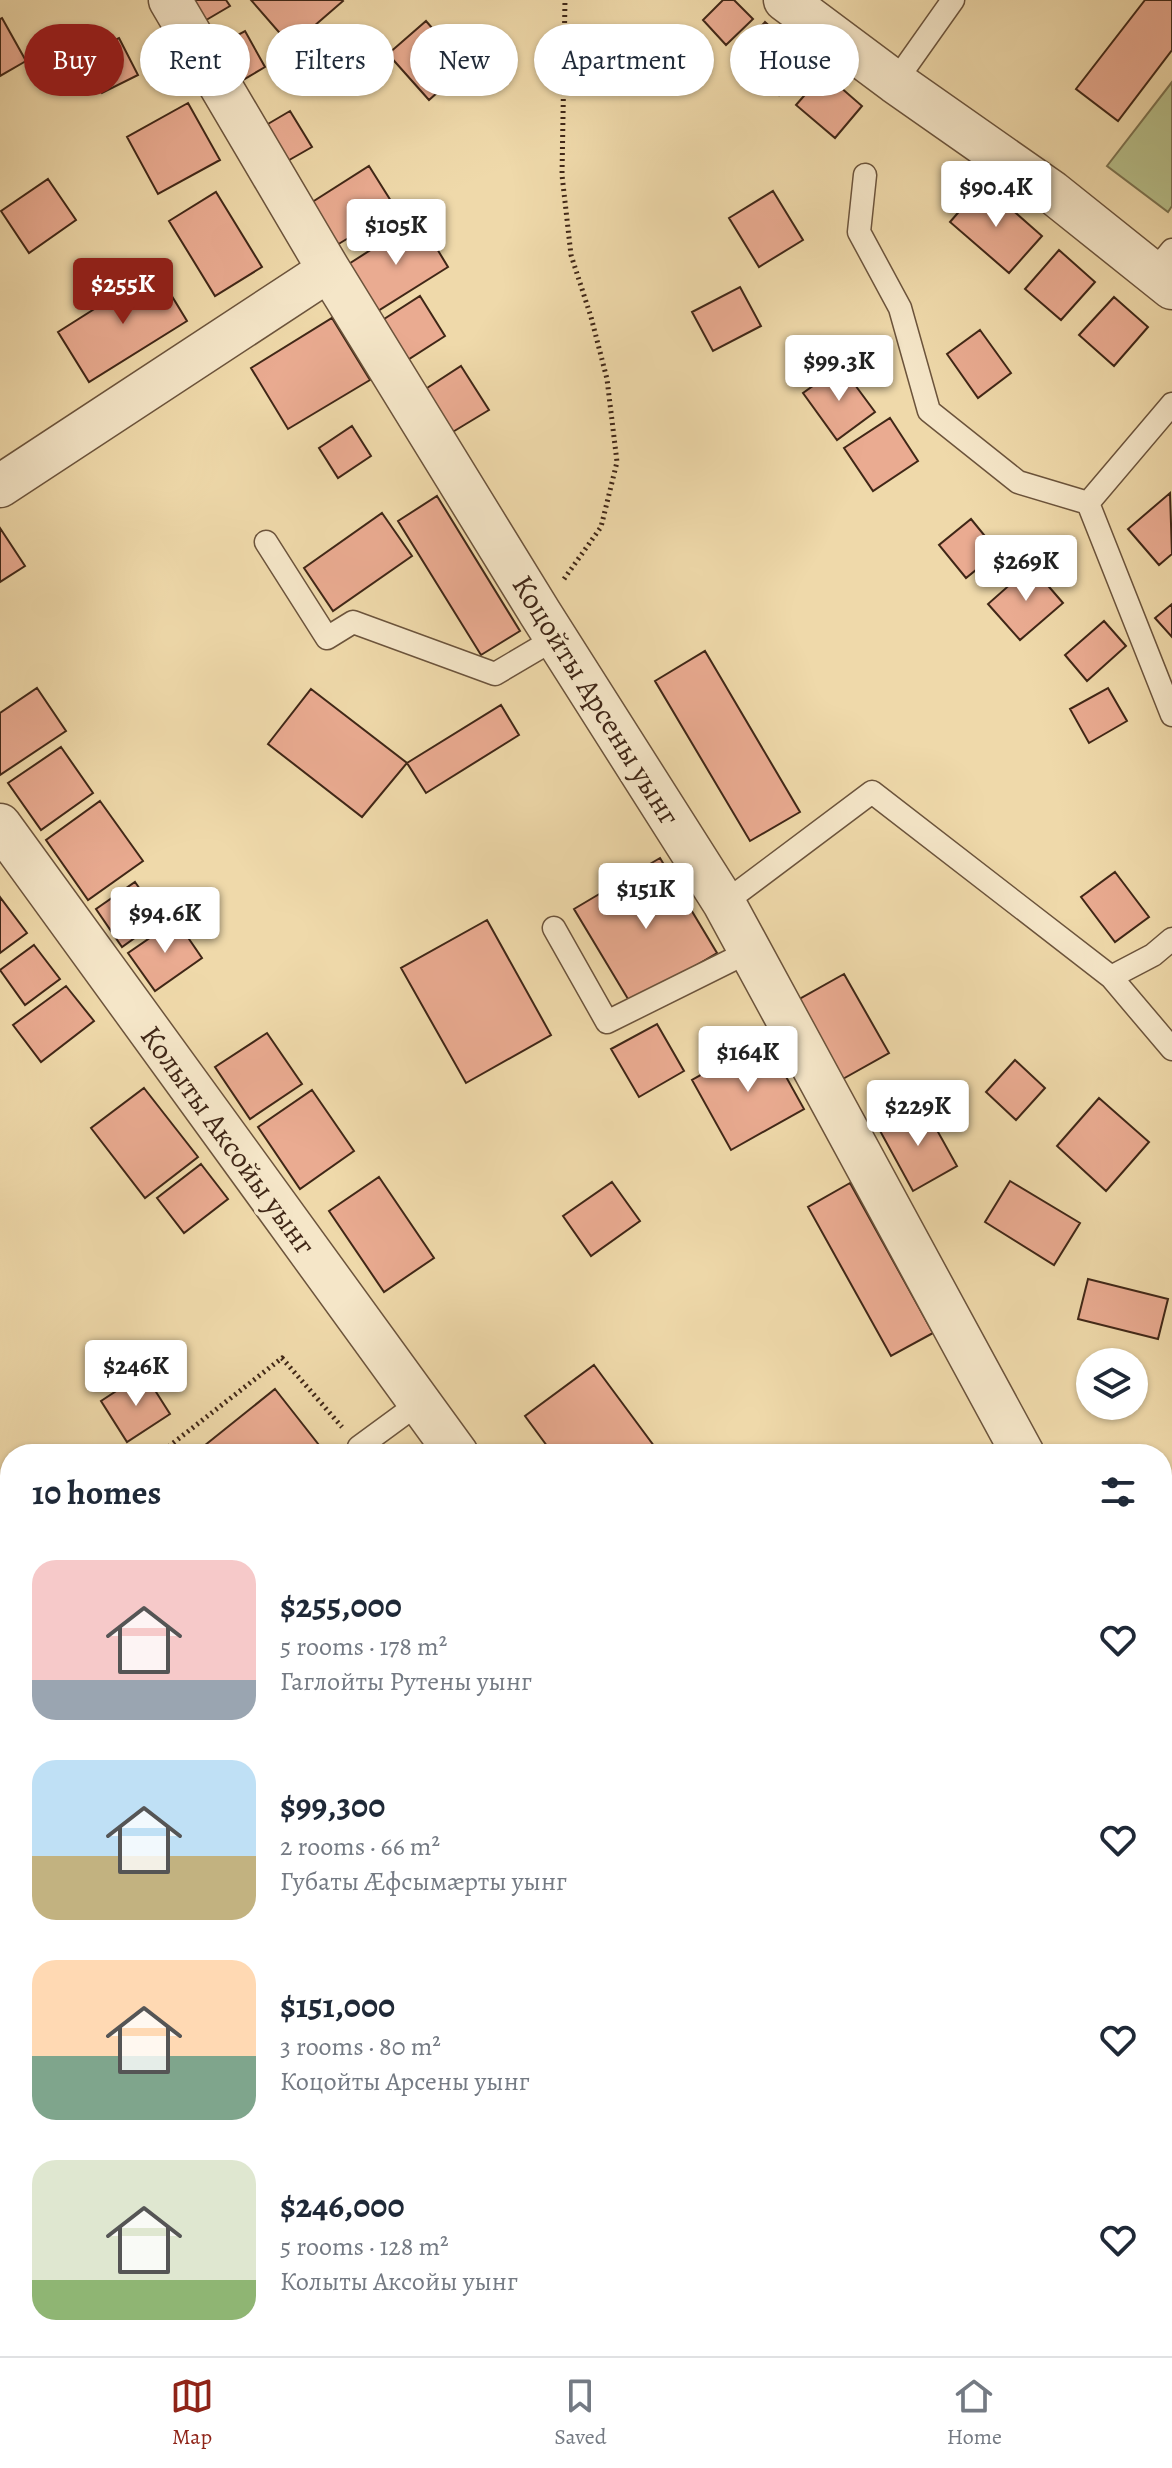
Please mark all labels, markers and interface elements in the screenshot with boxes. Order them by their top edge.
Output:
chip: Buy [24,24,124,96]
chip: Rent [140,24,250,96]
chip: Filters [266,24,394,96]
chip: New [410,24,518,96]
chip: Apartment [534,24,714,96]
chip: House [730,24,859,96]
pin: $90.4K [931,161,1061,229]
text: $90.4K [959,169,1033,204]
pin: $105K [340,199,452,267]
text: $105K [365,207,427,242]
pin: $255K [67,258,179,326]
text: $255K [91,266,155,301]
pin: $99.3K [774,335,904,403]
text: $99.3K [803,343,875,378]
pin: $269K [970,535,1082,603]
text: $269K [993,543,1059,578]
street label: Коцойты Арсены уынг [503,567,690,833]
pin: $151K [590,863,702,931]
text: $151K [617,871,675,906]
pin: $94.6K [100,887,230,955]
text: $94.6K [129,895,201,930]
street label: Колыты Аксойы уынг [131,1017,325,1263]
pin: $164K [692,1026,804,1094]
text: $164K [717,1034,779,1069]
pin: $229K [862,1080,974,1148]
text: $229K [885,1088,951,1123]
pin: $246K [80,1340,192,1408]
text: $246K [103,1348,169,1383]
map controls [1076,1348,1148,1420]
button: layers [1076,1348,1148,1420]
text: 10 homes [32,1469,161,1516]
icon: filters [1096,1470,1140,1514]
text: $255,000 [280,1582,402,1629]
icon: home [96,1592,192,1688]
icon: heart [1096,1618,1140,1662]
text: 5 rooms · 178 m² [280,1629,447,1664]
text: Гаглойты Рутены уынг [280,1664,532,1699]
text: $99,300 [280,1782,385,1829]
icon: home [96,1792,192,1888]
icon: heart [1096,1818,1140,1862]
text: 2 rooms · 66 m² [280,1829,440,1864]
text: Губаты Æфсымæрты уынг [280,1864,567,1899]
text: $151,000 [280,1982,395,2029]
icon: home [96,1992,192,2088]
icon: heart [1096,2018,1140,2062]
text: 3 rooms · 80 m² [280,2029,441,2064]
text: Коцойты Арсены уынг [280,2064,530,2099]
text: $246,000 [280,2182,405,2229]
icon: home [96,2192,192,2288]
icon: heart [1096,2218,1140,2262]
text: 5 rooms · 128 m² [280,2229,449,2264]
text: Колыты Аксойы уынг [280,2264,518,2299]
tab: Map [170,2374,214,2452]
tab: Saved [554,2374,606,2452]
tab: Home [947,2374,1002,2452]

